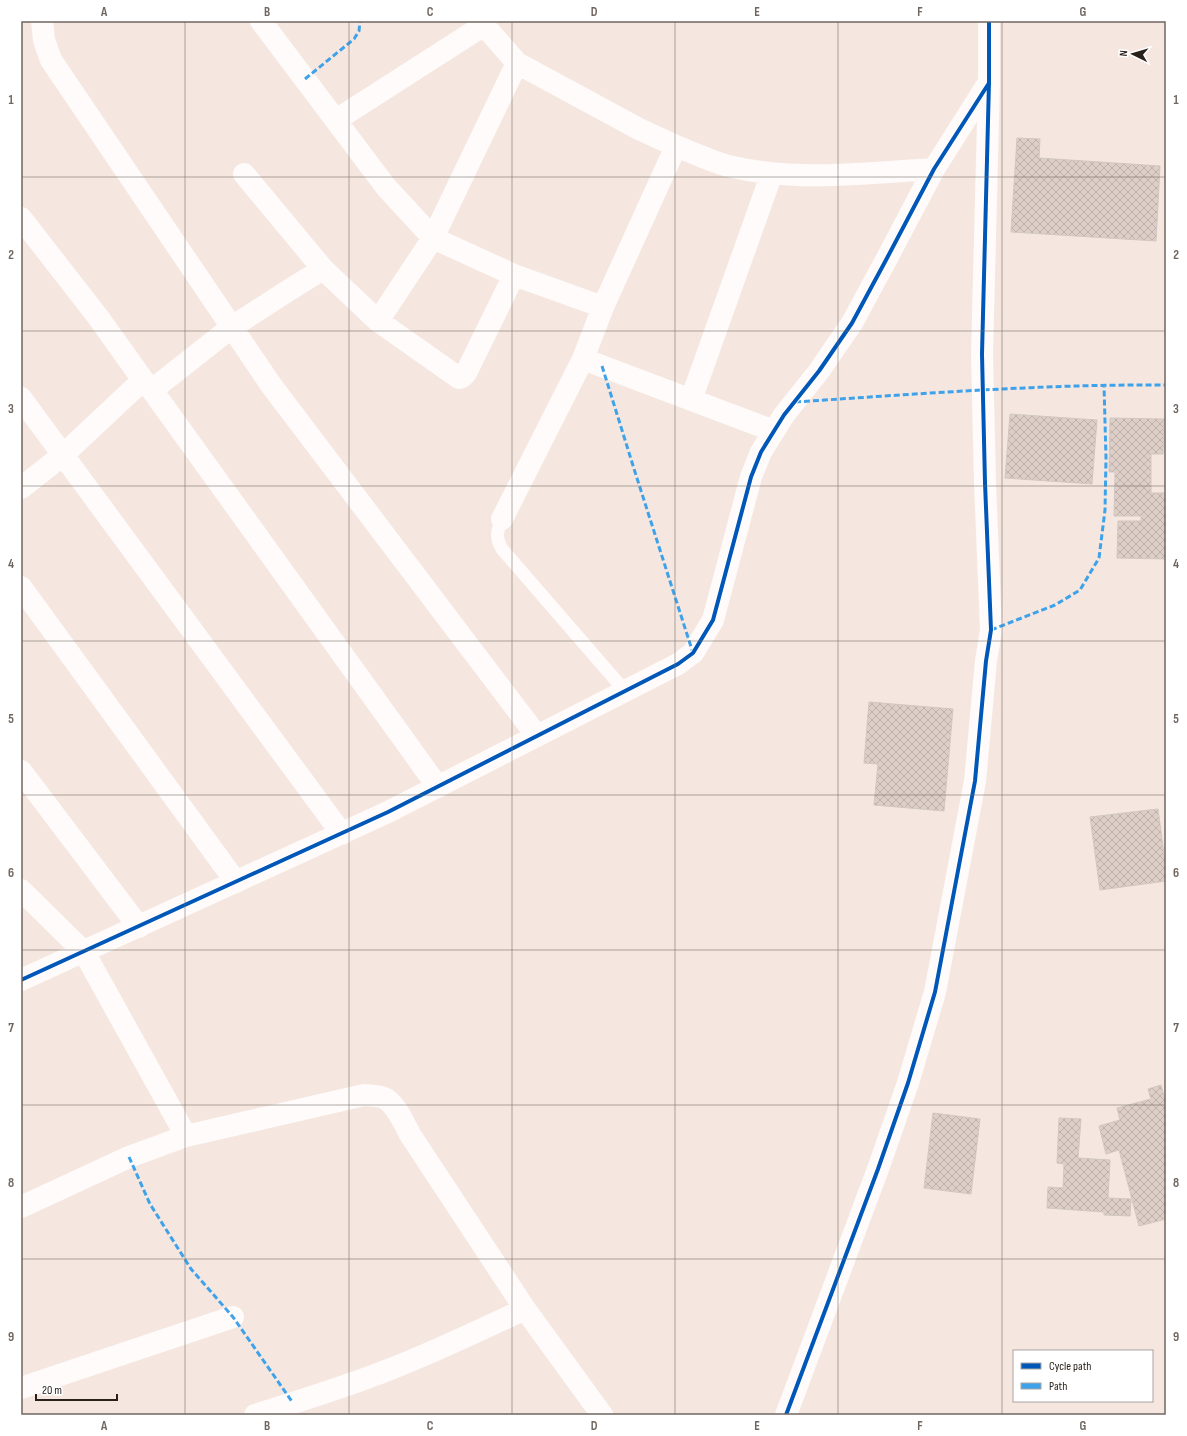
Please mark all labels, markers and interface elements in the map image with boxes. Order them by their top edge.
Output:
text: A [100,4,108,20]
text: B [264,4,270,20]
text: C [427,4,434,20]
text: D [591,4,598,20]
text: E [754,4,760,20]
text: F [917,4,923,20]
text: G [1080,4,1087,20]
north arrow [1113,34,1153,74]
text: N [1117,50,1130,57]
text: 1 [8,92,14,108]
text: 1 [1173,92,1179,108]
text: 2 [8,247,14,263]
text: 2 [1173,247,1179,263]
text: 3 [8,401,14,417]
text: 3 [1173,401,1179,417]
text: 4 [8,556,14,572]
text: 4 [1173,556,1179,572]
text: 5 [8,711,14,727]
text: 5 [1173,711,1179,727]
text: 6 [8,865,14,881]
text: 6 [1173,865,1179,881]
text: 7 [8,1020,14,1036]
text: 7 [1173,1020,1179,1036]
text: 8 [8,1175,14,1191]
text: 8 [1173,1175,1179,1191]
text: 9 [8,1329,14,1345]
text: 9 [1173,1329,1179,1345]
legend [1013,1350,1153,1402]
text: Cycle path [1049,1359,1091,1374]
scale bar [36,1376,117,1402]
text: Path [1049,1379,1067,1394]
text: 20 m [42,1383,62,1398]
text: A [100,1418,108,1434]
text: B [264,1418,270,1434]
text: C [427,1418,434,1434]
text: D [591,1418,598,1434]
text: E [754,1418,760,1434]
text: F [917,1418,923,1434]
text: G [1080,1418,1087,1434]

